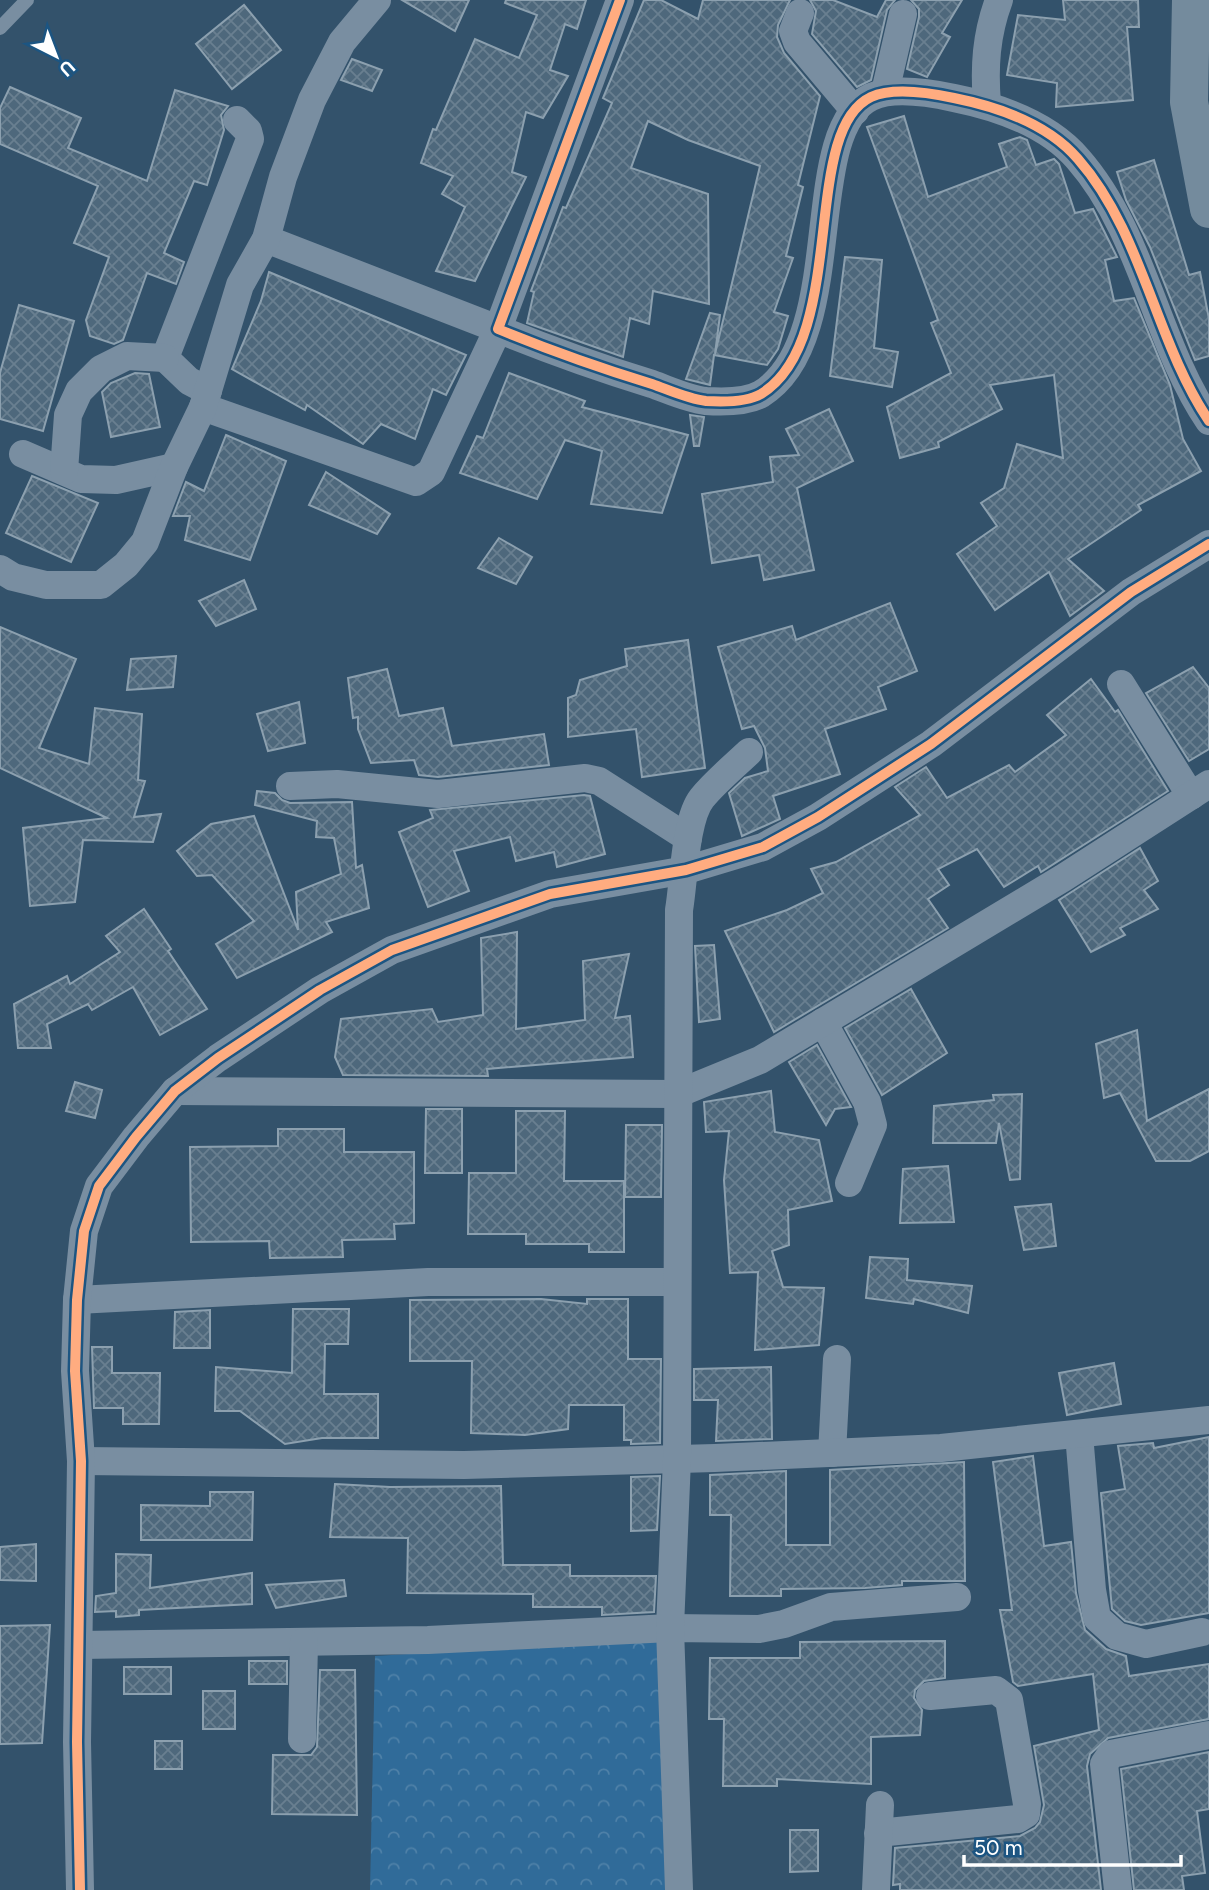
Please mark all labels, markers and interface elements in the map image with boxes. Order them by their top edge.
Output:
north arrow [21,21,91,91]
text: U [54,55,80,81]
scale bar [964,1824,1181,1868]
text: 50 m [974,1835,1023,1860]

